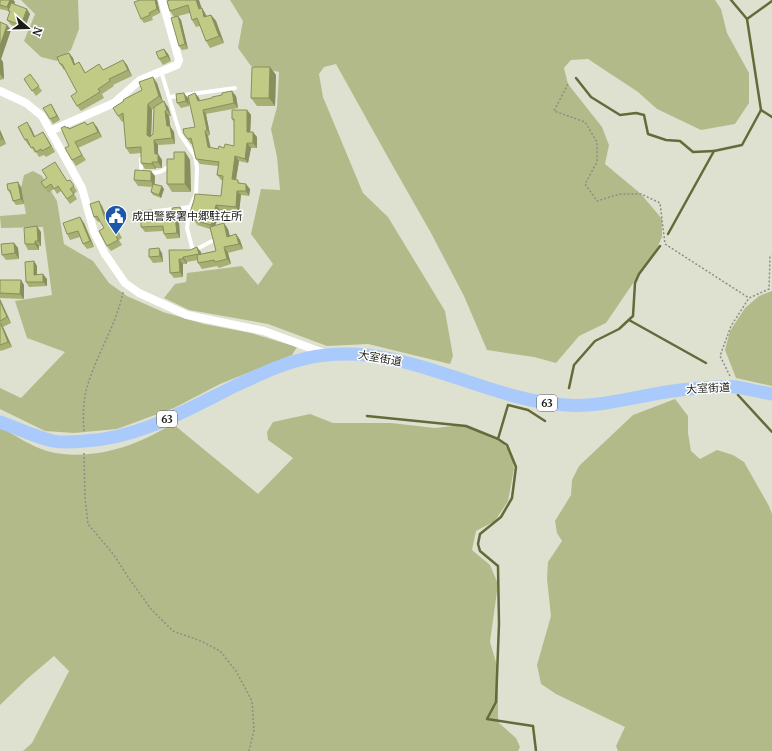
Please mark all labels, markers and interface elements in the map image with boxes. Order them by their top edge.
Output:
north arrow [8,8,48,48]
text: N [29,25,45,38]
public building icon: 成田警察署中郷駐在所 [103,203,129,236]
place label: 成田警察署中郷駐在所 [132,209,243,223]
street label: 大室街道 [357,347,403,369]
street label: 大室街道 [686,380,730,396]
road number: 63 [537,395,557,411]
road number: 63 [157,411,177,427]

